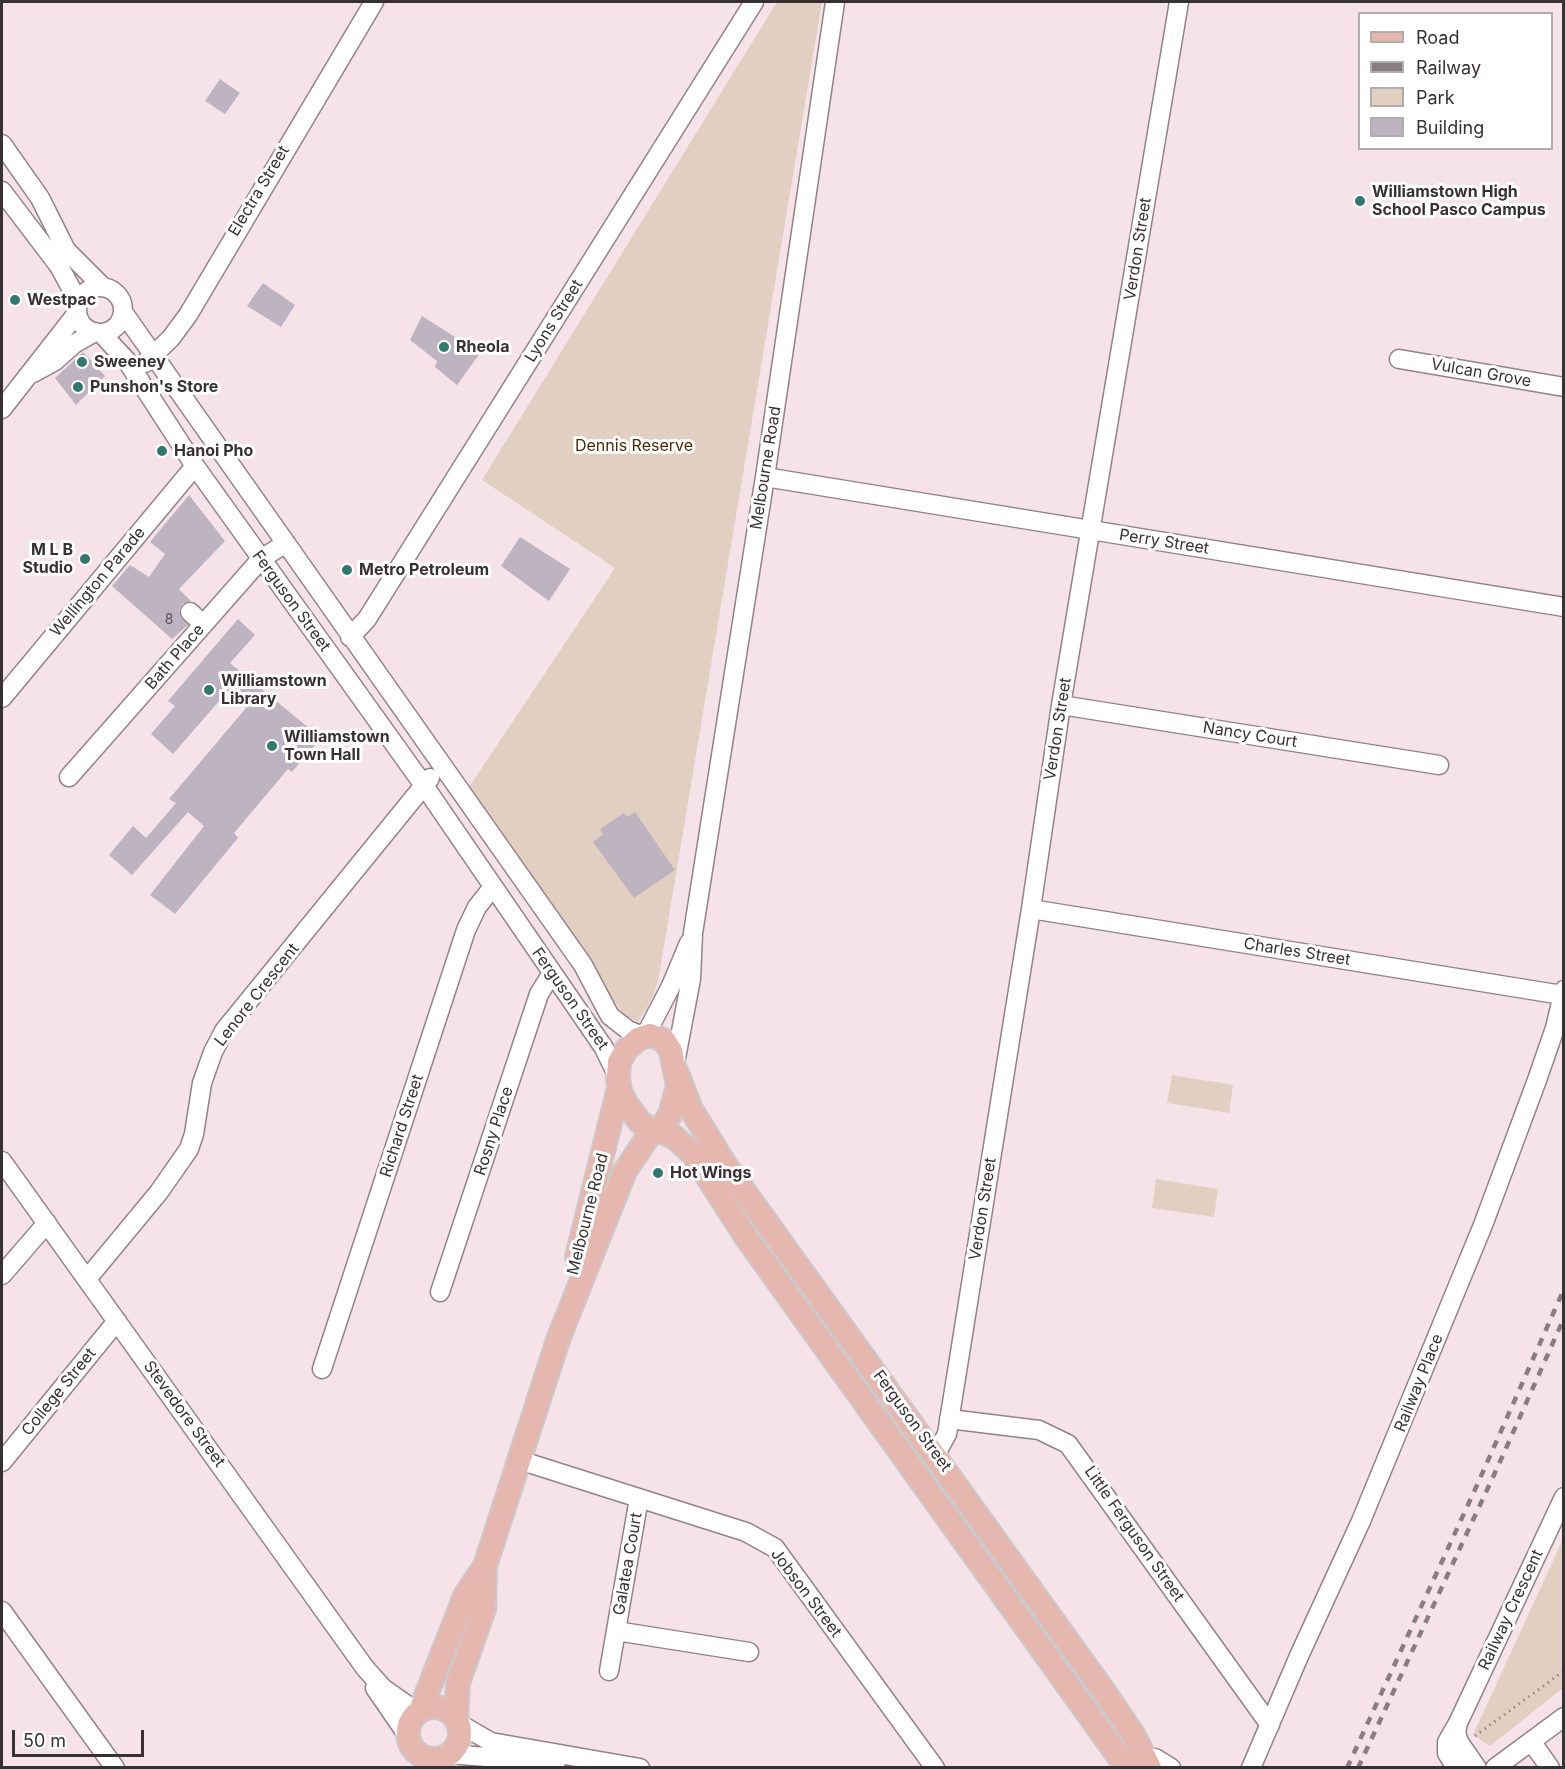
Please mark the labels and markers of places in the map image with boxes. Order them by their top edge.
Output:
place label: Williamstown High School Pasco Campus [1372,182,1546,220]
marker: Williamstown High School Pasco Campus [1353,194,1367,208]
place label: Westpac [27,290,96,310]
marker: Westpac [8,293,22,307]
place label: Rheola [456,337,509,357]
marker: Rheola [437,340,451,354]
place label: Sweeney [94,352,166,372]
marker: Sweeney [75,355,89,369]
place label: Punshon's Store [90,377,218,397]
marker: Punshon's Store [71,380,85,394]
place label: Hanoi Pho [174,441,253,461]
marker: Hanoi Pho [155,444,169,458]
place label: M L B Studio [22,540,73,578]
marker: M L B Studio [78,552,92,566]
place label: Metro Petroleum [359,560,489,580]
marker: Metro Petroleum [340,563,354,577]
place label: Williamstown Library [221,671,327,709]
marker: Williamstown Library [202,683,216,697]
place label: Williamstown Town Hall [284,727,390,765]
marker: Williamstown Town Hall [265,739,279,753]
place label: Hot Wings [670,1163,751,1183]
marker: Hot Wings [651,1166,665,1180]

